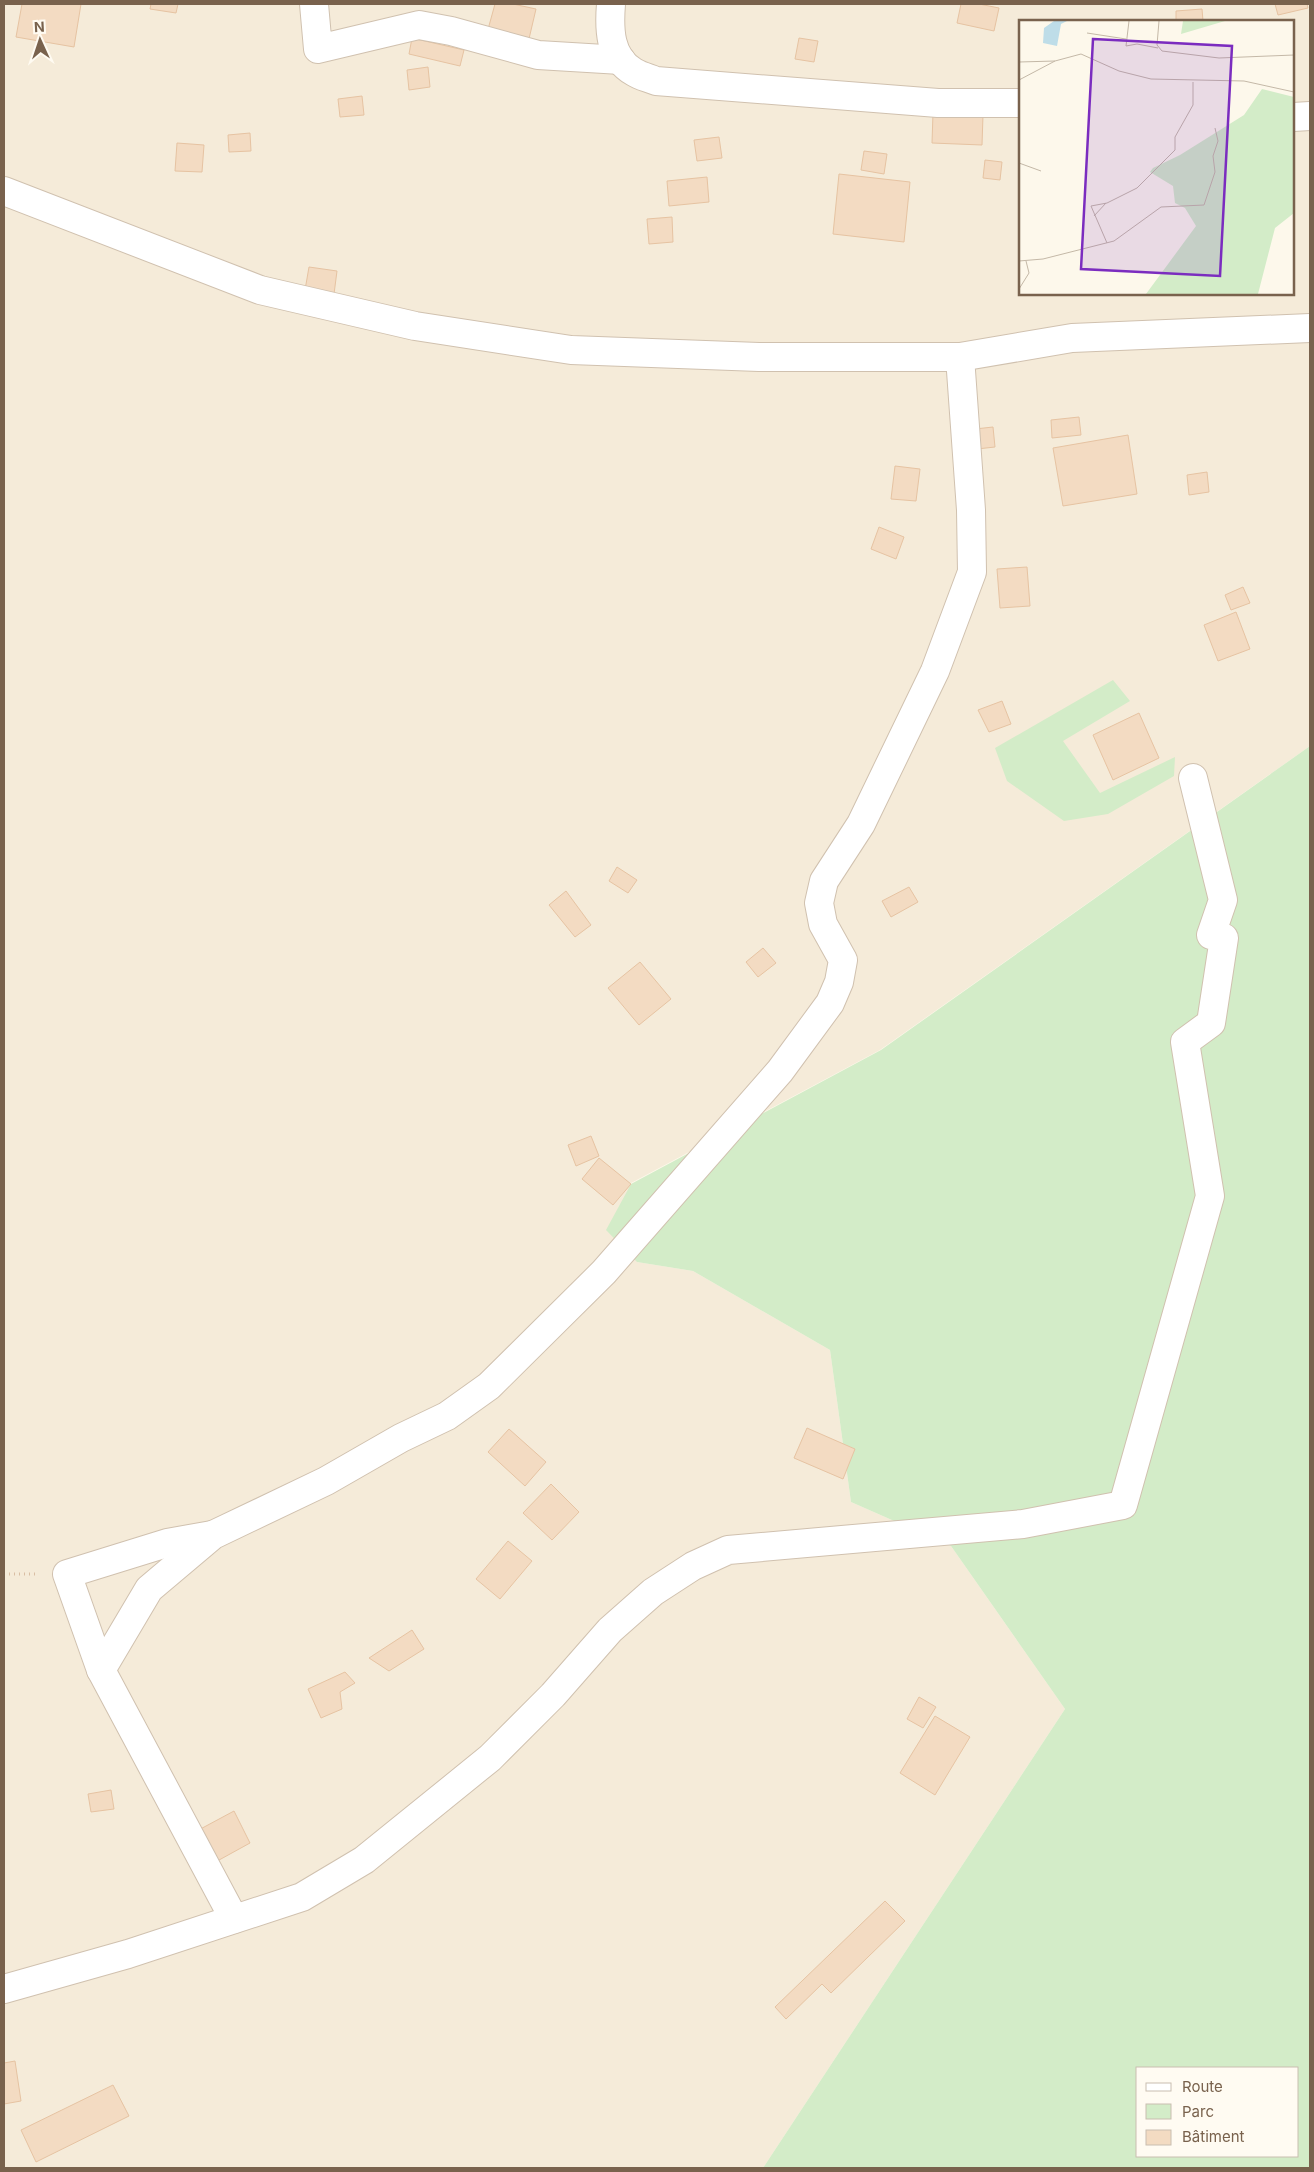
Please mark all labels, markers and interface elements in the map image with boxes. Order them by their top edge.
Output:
north arrow [15,15,65,65]
text: N [34,18,45,35]
inset map [1019,20,1294,295]
legend [1136,2067,1299,2157]
text: Route [1182,2077,1223,2096]
text: Parc [1182,2102,1214,2121]
text: Bâtiment [1182,2127,1245,2146]

